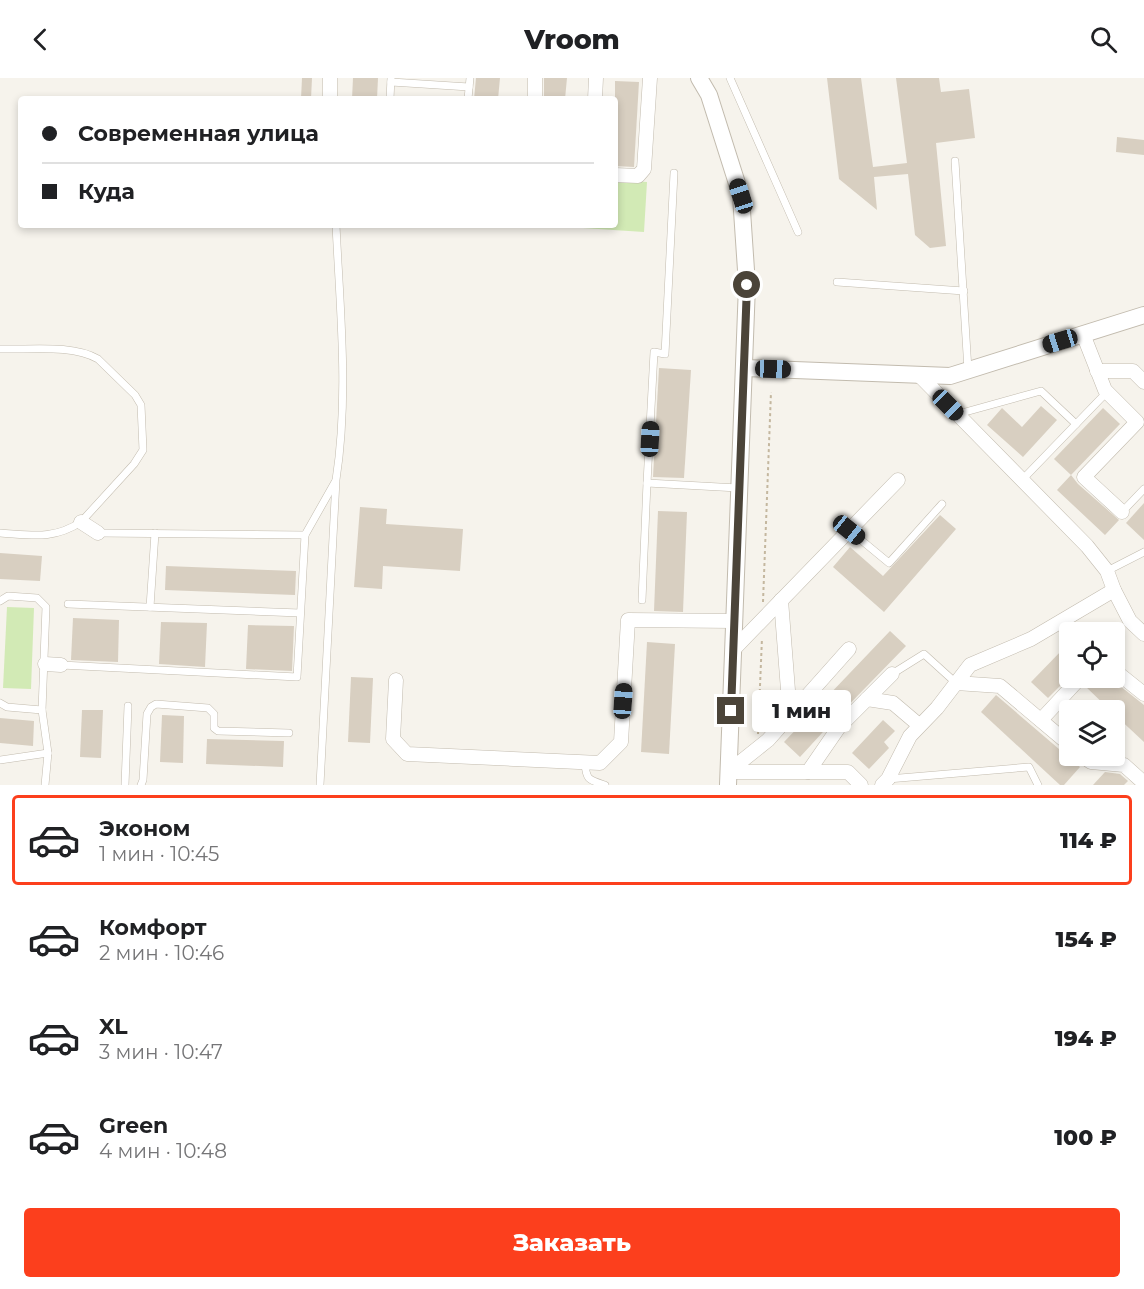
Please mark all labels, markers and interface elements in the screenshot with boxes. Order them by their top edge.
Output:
icon: back [24,23,57,56]
text: Vroom [524,23,620,56]
icon: search [1087,23,1120,56]
text: Современная улица [78,120,319,147]
car [727,176,755,216]
text: Куда [78,178,135,205]
route start [733,271,760,298]
car [1040,327,1080,355]
car [755,359,791,379]
car [929,386,967,424]
car [640,421,660,457]
car [829,512,869,548]
map controls [1059,622,1125,766]
button: locate [1059,622,1125,688]
car [613,682,633,720]
callout: 1 мин [752,690,851,732]
route end [717,697,744,724]
text: 1 мин [772,699,831,723]
button: layers [1059,700,1125,766]
icon: car [27,813,81,867]
text: Эконом [99,815,190,842]
text: 114 ₽ [1060,827,1117,854]
text: 1 мин · 10:45 [99,842,219,866]
icon: car [27,912,81,966]
text: Комфорт [99,914,207,941]
text: 154 ₽ [1056,926,1117,953]
text: 2 мин · 10:46 [99,941,224,965]
icon: car [27,1011,81,1065]
text: XL [99,1013,128,1040]
text: 194 ₽ [1055,1025,1117,1052]
text: 3 мин · 10:47 [99,1040,223,1064]
icon: car [27,1110,81,1164]
text: Green [99,1112,168,1139]
text: 100 ₽ [1054,1124,1117,1151]
text: 4 мин · 10:48 [99,1139,227,1163]
button: Заказать [24,1208,1120,1277]

